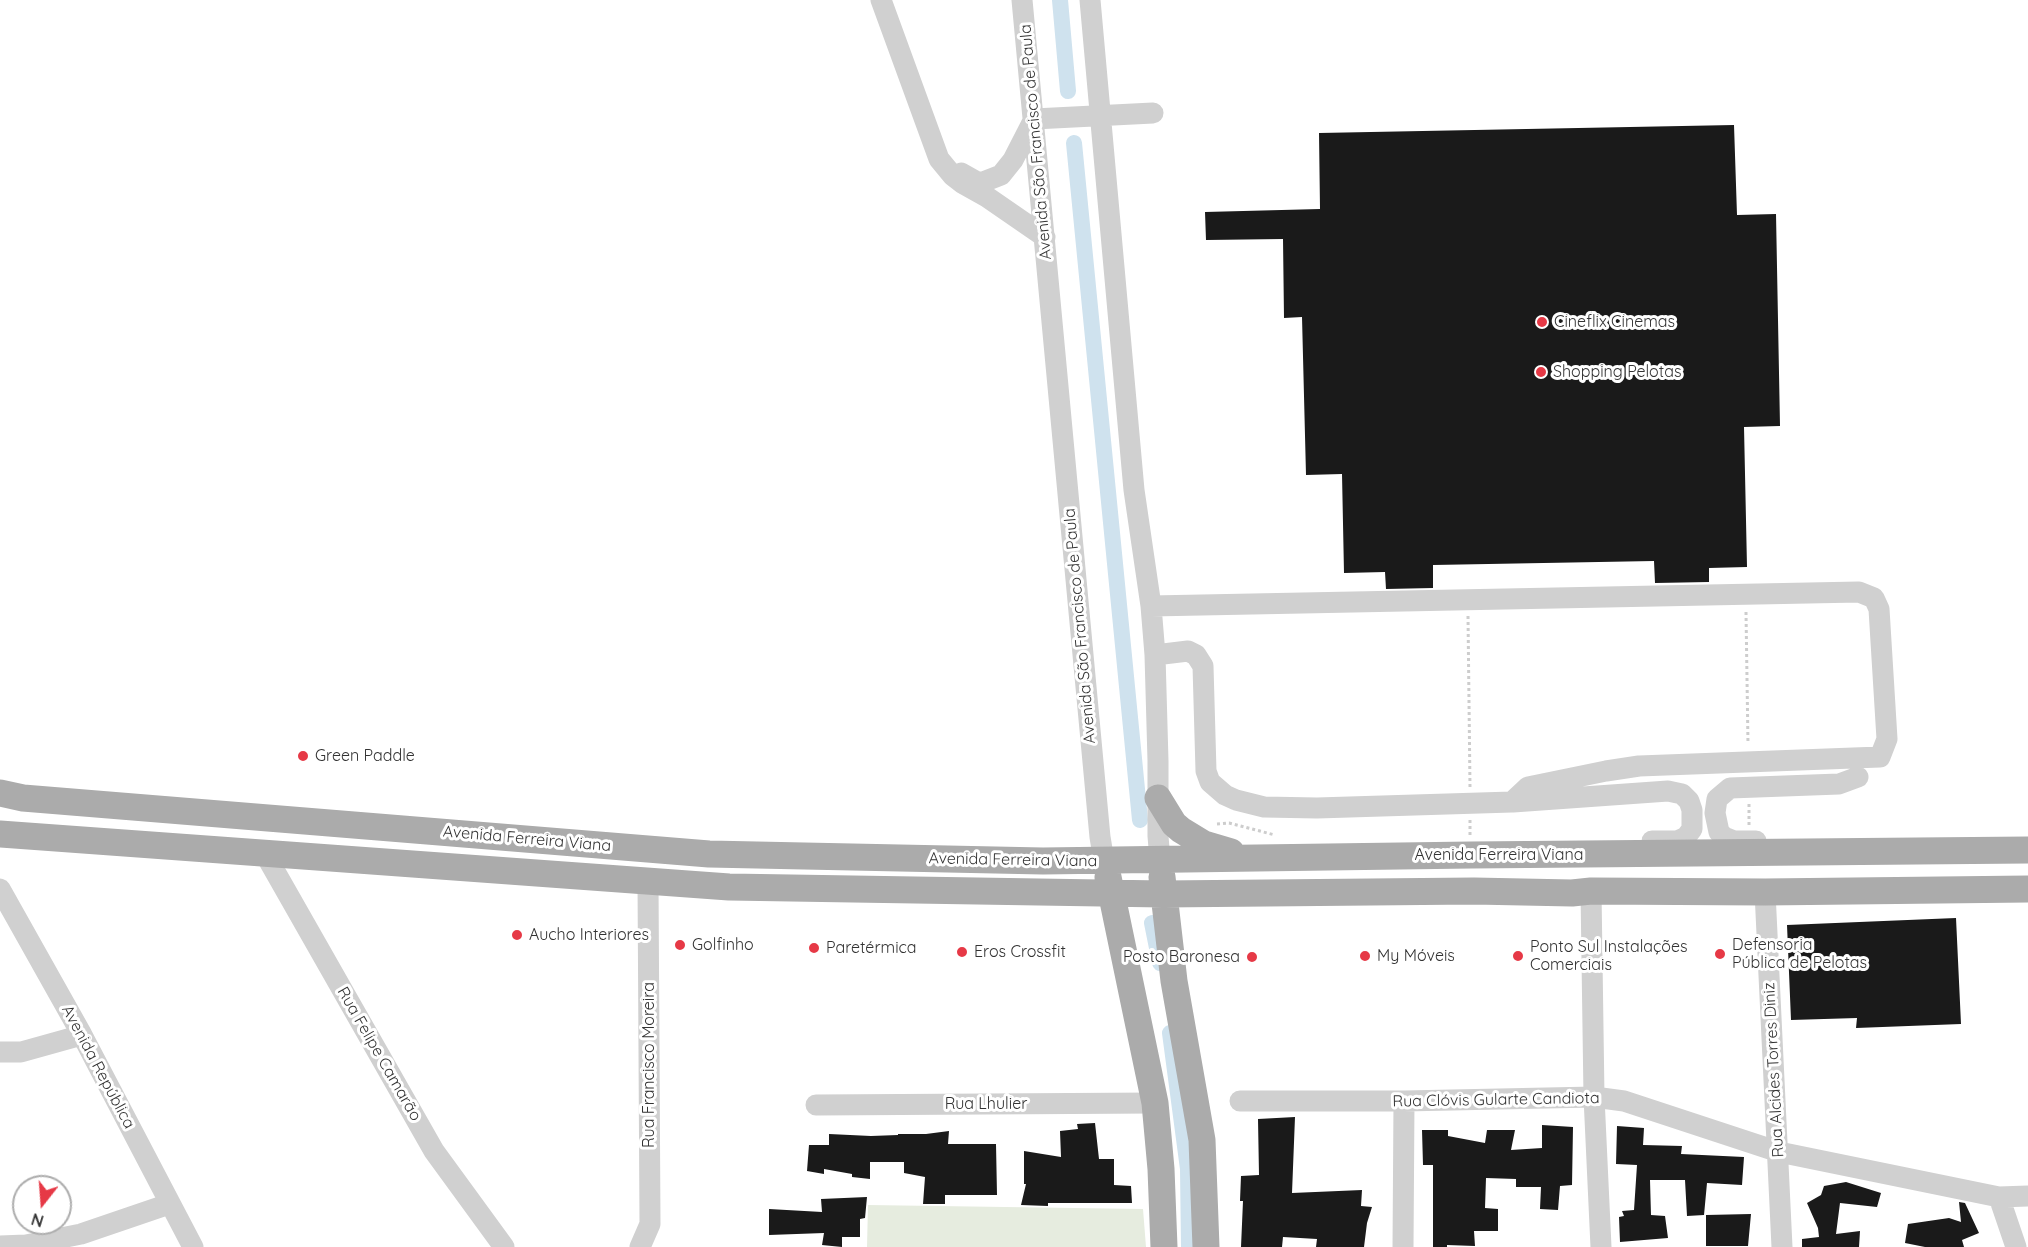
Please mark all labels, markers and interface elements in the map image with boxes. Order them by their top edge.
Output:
street label: Avenida São Francisco de Paula [1016,23,1056,261]
place label: Cineflix Cinemas [1554,312,1675,332]
marker: Cineflix Cinemas [1535,315,1549,329]
place label: Shopping Pelotas [1553,362,1681,382]
marker: Shopping Pelotas [1534,365,1548,379]
street label: Avenida São Francisco de Paula [1060,507,1100,745]
place label: Green Paddle [315,746,415,766]
marker: Green Paddle [296,749,310,763]
street label: Avenida Ferreira Viana [442,822,612,856]
street label: Avenida Ferreira Viana [1415,845,1583,865]
street label: Avenida Ferreira Viana [928,849,1098,871]
place label: Aucho Interiores [529,925,649,945]
marker: Aucho Interiores [510,928,524,942]
place label: Golfinho [692,935,754,955]
place label: Defensoria Pública de Pelotas [1732,935,1867,973]
place label: Ponto Sul Instalações Comerciais [1530,937,1688,975]
marker: Golfinho [673,938,687,952]
place label: Paretérmica [826,938,917,958]
marker: Paretérmica [807,941,821,955]
place label: Eros Crossfit [974,942,1066,962]
marker: Eros Crossfit [955,945,969,959]
place label: My Móveis [1377,946,1455,966]
place label: Posto Baronesa [1123,947,1240,967]
marker: Defensoria Pública de Pelotas [1713,947,1727,961]
marker: My Móveis [1358,949,1372,963]
marker: Ponto Sul Instalações Comerciais [1511,949,1525,963]
marker: Posto Baronesa [1245,950,1259,964]
street label: Rua Francisco Moreira [639,982,659,1148]
street label: Rua Alcides Torres Diniz [1760,982,1788,1158]
street label: Rua Felipe Camarão [333,984,425,1124]
street label: Avenida República [57,1002,139,1132]
street label: Rua Clóvis Gularte Candiota [1392,1089,1600,1111]
street label: Rua Lhulier [945,1094,1027,1114]
north arrow [12,1175,72,1235]
text: N [29,1209,46,1232]

